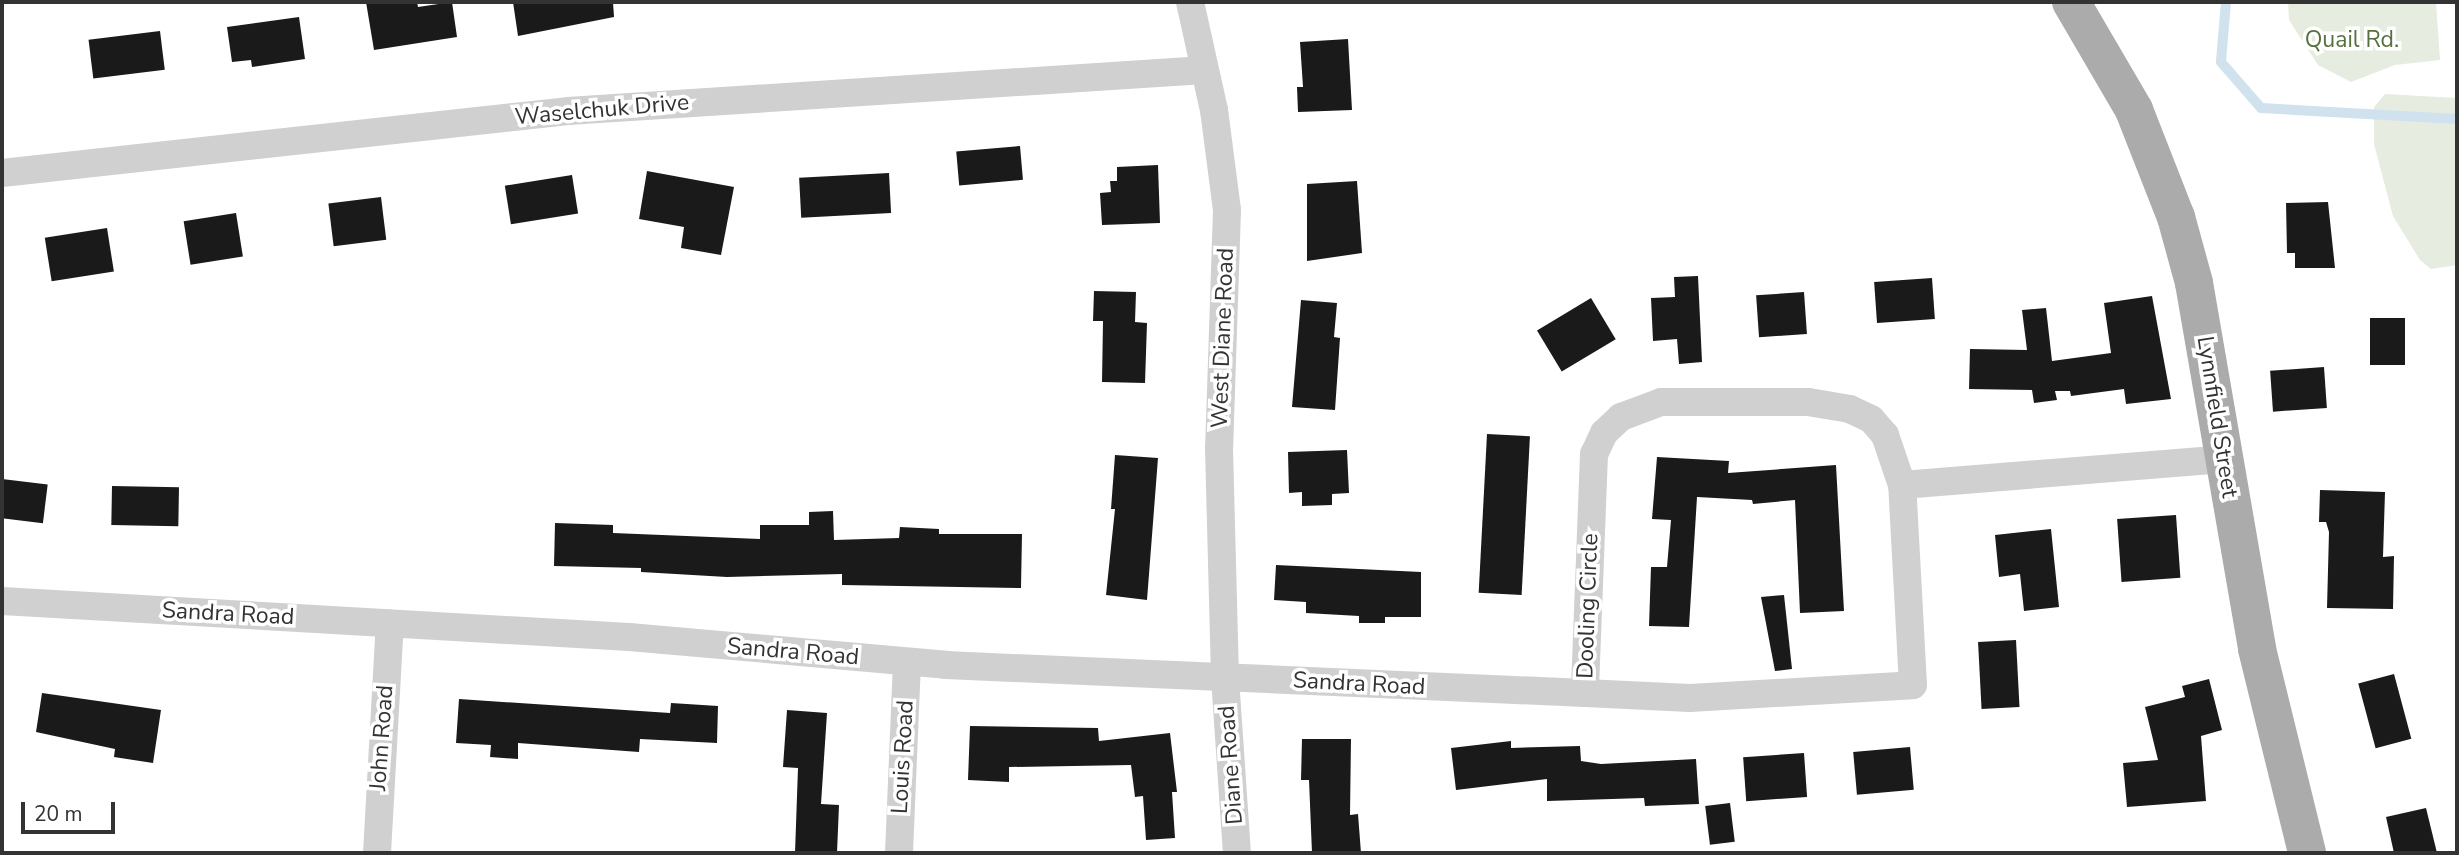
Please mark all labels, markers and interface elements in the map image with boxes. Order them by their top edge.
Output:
park label: Quail Rd. [2305,26,2399,54]
street label: Waselchuk Drive [514,89,690,131]
street label: West Diane Road [1206,247,1240,429]
street label: Lynnfield Street [2191,334,2243,500]
street label: Dooling Circle [1572,533,1604,679]
street label: Sandra Road [161,597,295,631]
street label: Sandra Road [726,632,860,672]
street label: Sandra Road [1292,667,1426,701]
street label: John Road [365,684,399,792]
street label: Louis Road [886,699,920,815]
street label: Diane Road [1213,705,1249,825]
scale bar [24,788,119,832]
text: 20 m [34,800,83,828]

